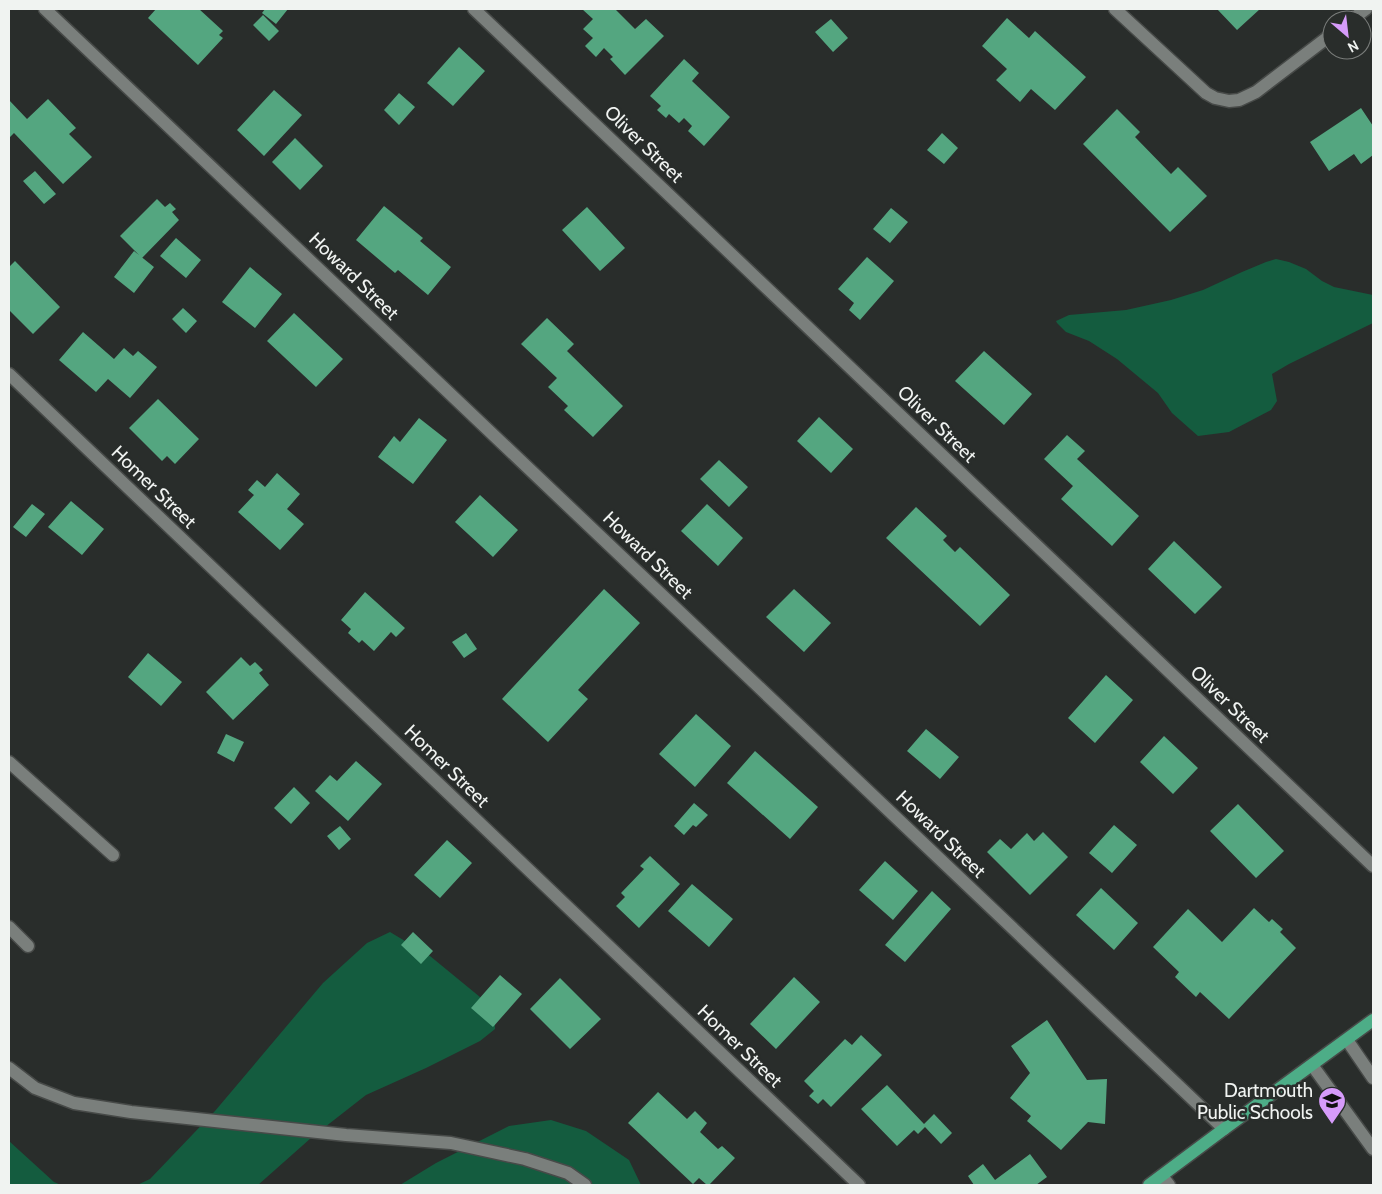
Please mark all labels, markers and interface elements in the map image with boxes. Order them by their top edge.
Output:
north arrow [1322,10,1372,60]
text: N [1345,36,1362,57]
street label: Oliver Street [600,101,689,188]
street label: Howard Street [304,228,404,325]
street label: Oliver Street [893,381,982,468]
street label: Homer Street [107,441,202,534]
street label: Howard Street [598,507,698,604]
street label: Oliver Street [1186,661,1275,748]
street label: Homer Street [400,720,495,813]
street label: Howard Street [891,786,991,883]
street label: Homer Street [693,1000,788,1093]
place label: Dartmouth Public Schools [1197,1079,1313,1124]
school or university icon: Dartmouth Public Schools [1317,1086,1347,1125]

